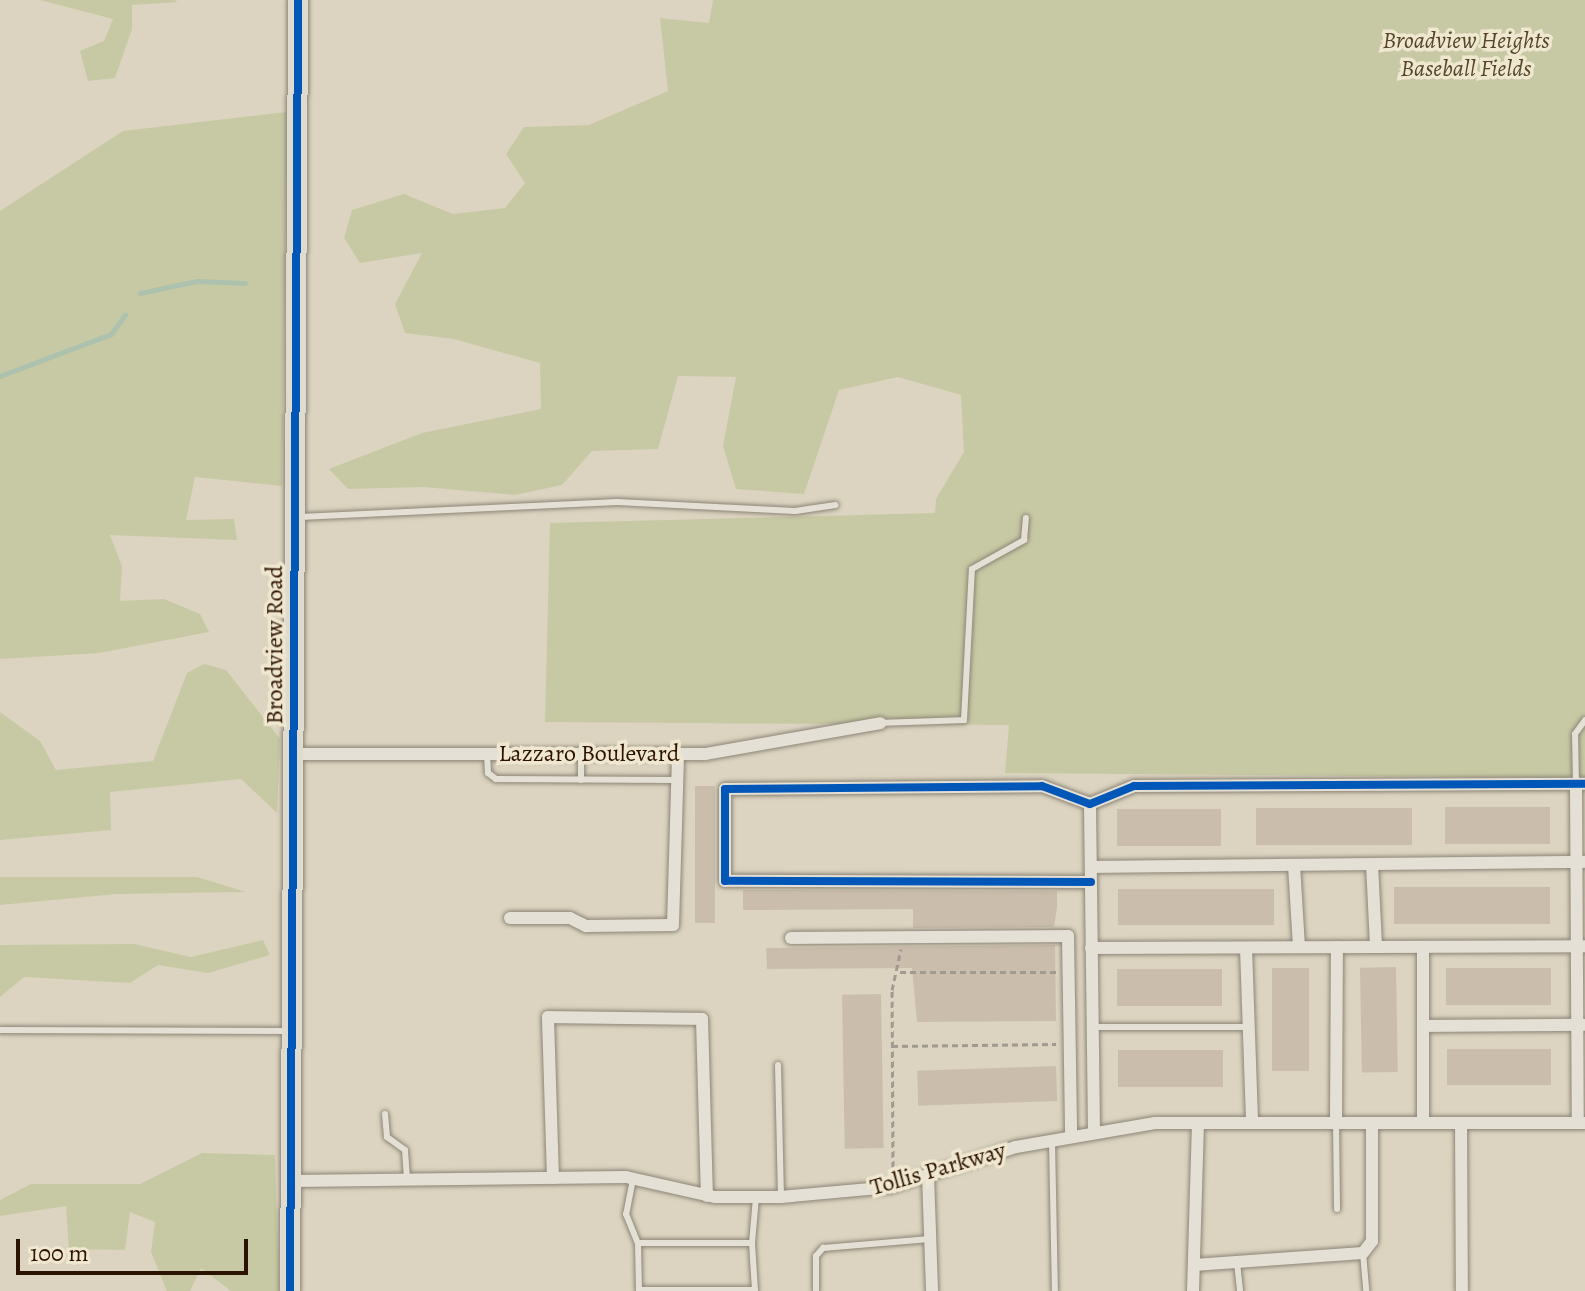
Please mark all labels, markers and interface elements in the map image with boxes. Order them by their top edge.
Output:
park label: Broadview Heights Baseball Fields [1382,27,1550,83]
street label: Broadview Road [261,566,289,724]
street label: Lazzaro Boulevard [498,740,680,768]
street label: Tollis Parkway [867,1136,1009,1202]
scale bar [20,1223,252,1273]
text: 100 m [30,1237,89,1269]

